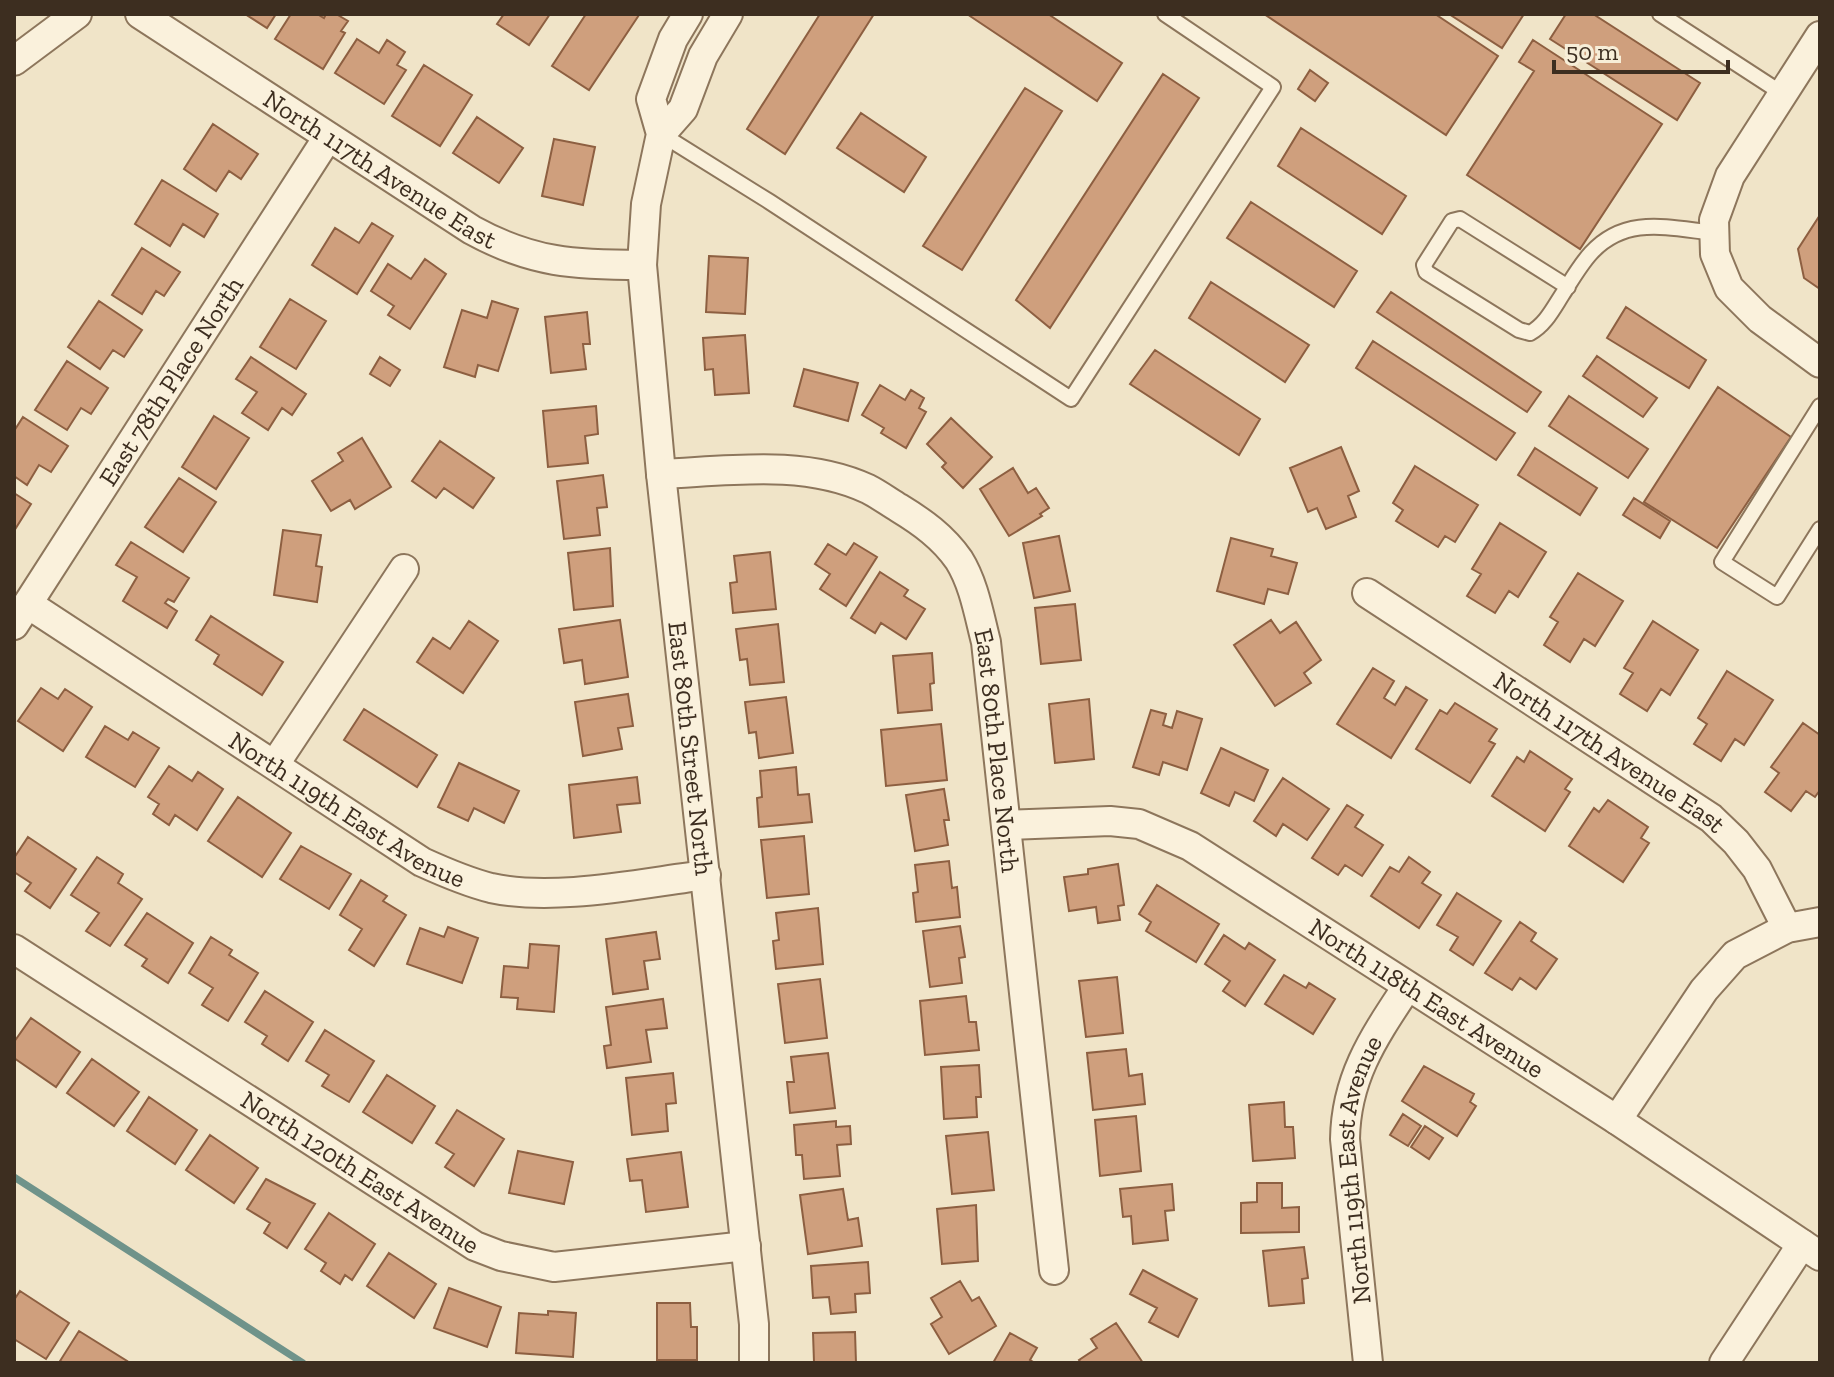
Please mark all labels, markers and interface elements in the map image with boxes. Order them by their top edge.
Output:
scale bar [1554,24,1728,74]
text: 50 m [1566,37,1619,66]
street label: North 117th Avenue East [257,83,502,256]
street label: East 78th Place North [92,270,250,492]
street label: East 80th Street North [661,620,721,877]
street label: East 80th Place North [967,625,1027,875]
street label: North 117th Avenue East [1488,664,1733,840]
street label: North 119th East Avenue [223,724,470,895]
street label: North 118th East Avenue [1303,911,1550,1085]
street label: North 119th East Avenue [1329,1030,1389,1305]
street label: North 120th East Avenue [235,1084,486,1261]

